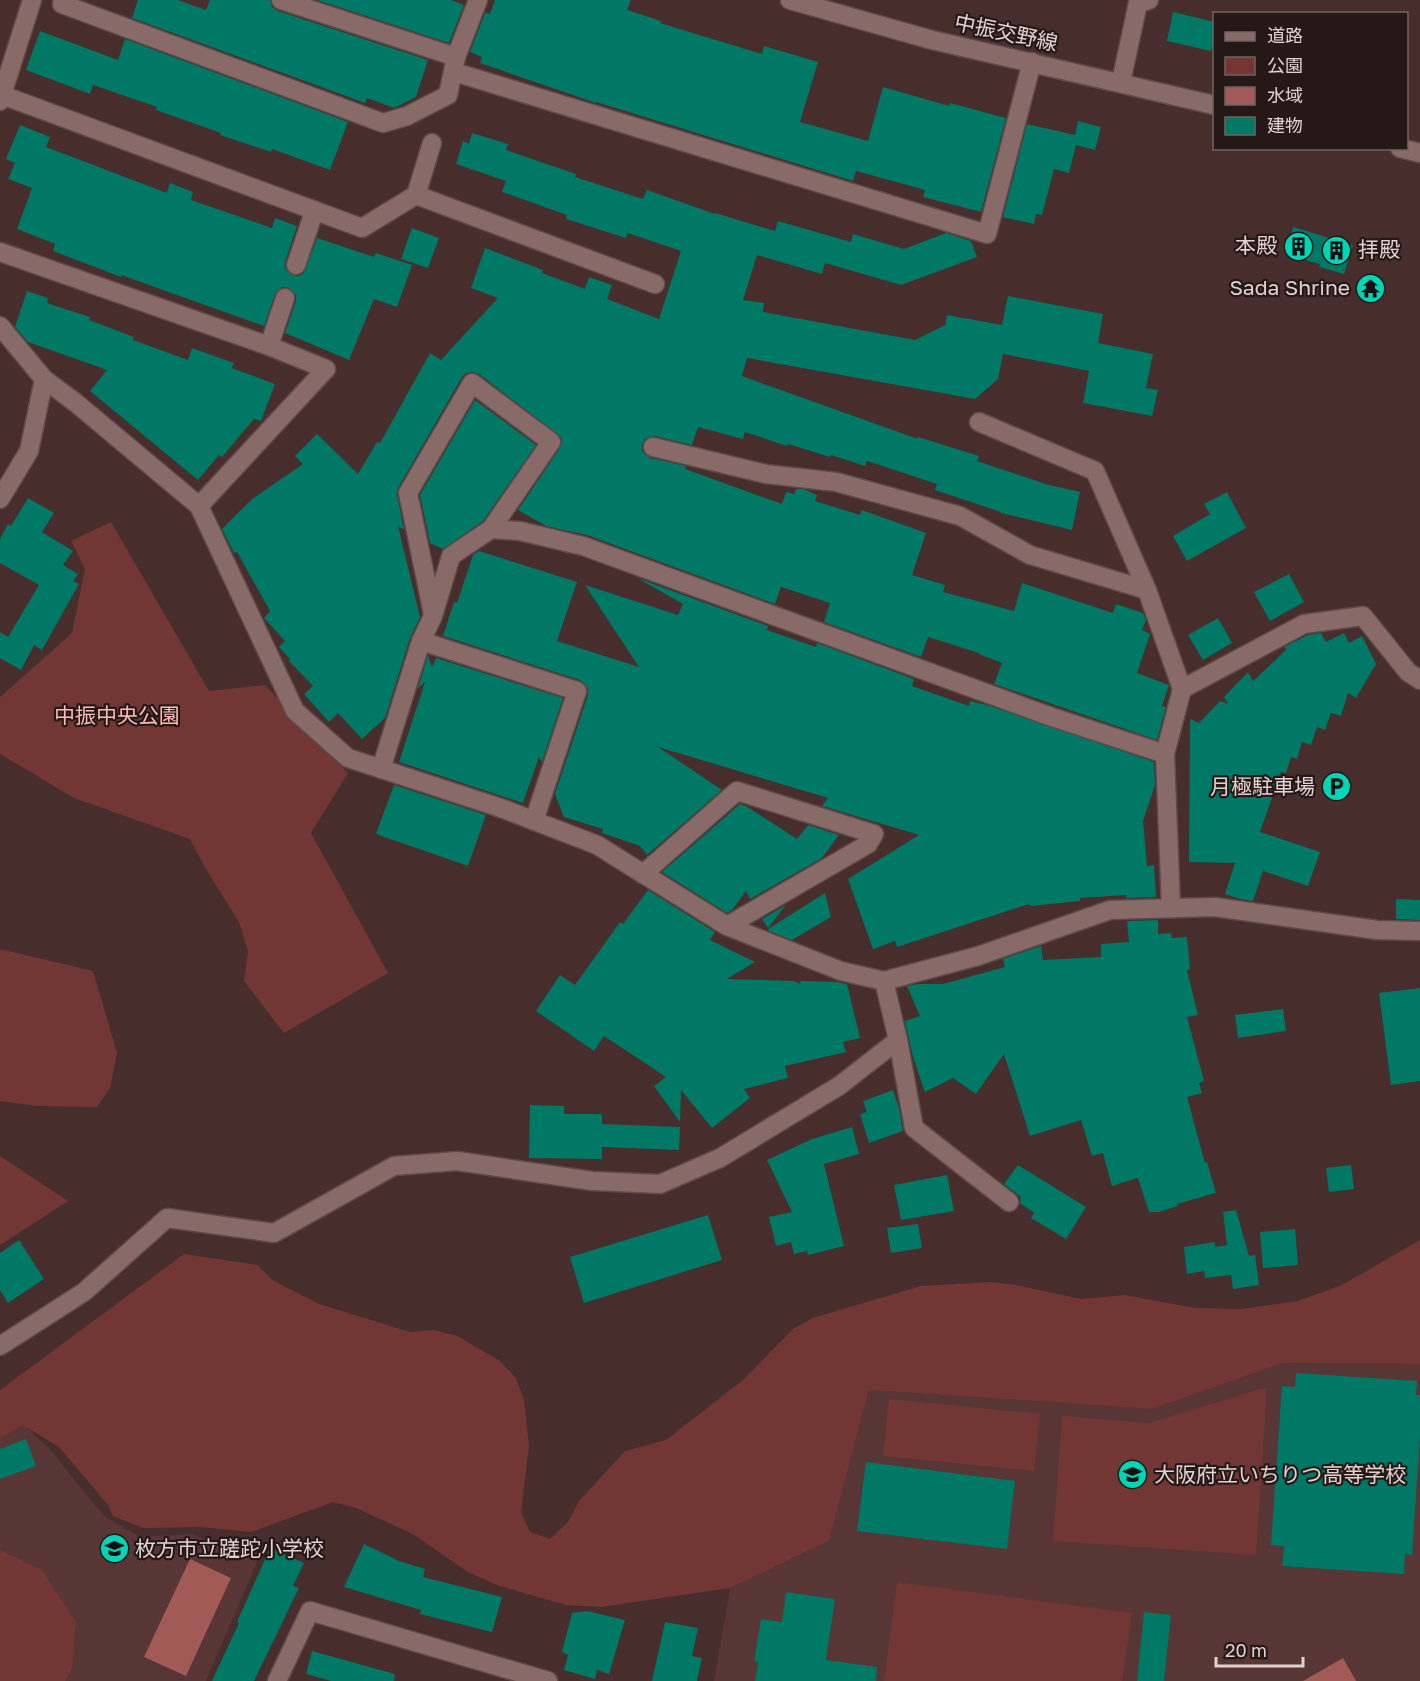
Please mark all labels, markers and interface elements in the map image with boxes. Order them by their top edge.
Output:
street label: 中振交野線 [952,8,1060,56]
legend [1213,12,1408,150]
text: 道路 [1267,24,1303,46]
text: 公園 [1267,54,1303,76]
text: 水域 [1267,84,1303,106]
text: 建物 [1267,114,1303,136]
building icon: 本殿 [1282,230,1314,262]
place label: 本殿 [1235,232,1277,258]
building icon: 拝殿 [1321,234,1353,266]
place label: 拝殿 [1358,236,1400,262]
temple icon: Sada Shrine [1355,272,1387,304]
place label: Sada Shrine [1229,274,1350,300]
park label: 中振中央公園 [54,702,180,728]
parking icon: 月極駐車場 [1320,771,1352,803]
place label: 月極駐車場 [1210,773,1315,799]
school or university icon: 大阪府立いちりつ高等学校 [1117,1459,1149,1491]
place label: 大阪府立いちりつ高等学校 [1154,1461,1406,1487]
school or university icon: 枚方市立蹉跎小学校 [98,1533,130,1565]
place label: 枚方市立蹉跎小学校 [135,1535,324,1561]
scale bar [1216,1630,1303,1668]
text: 20 m [1225,1639,1267,1661]

